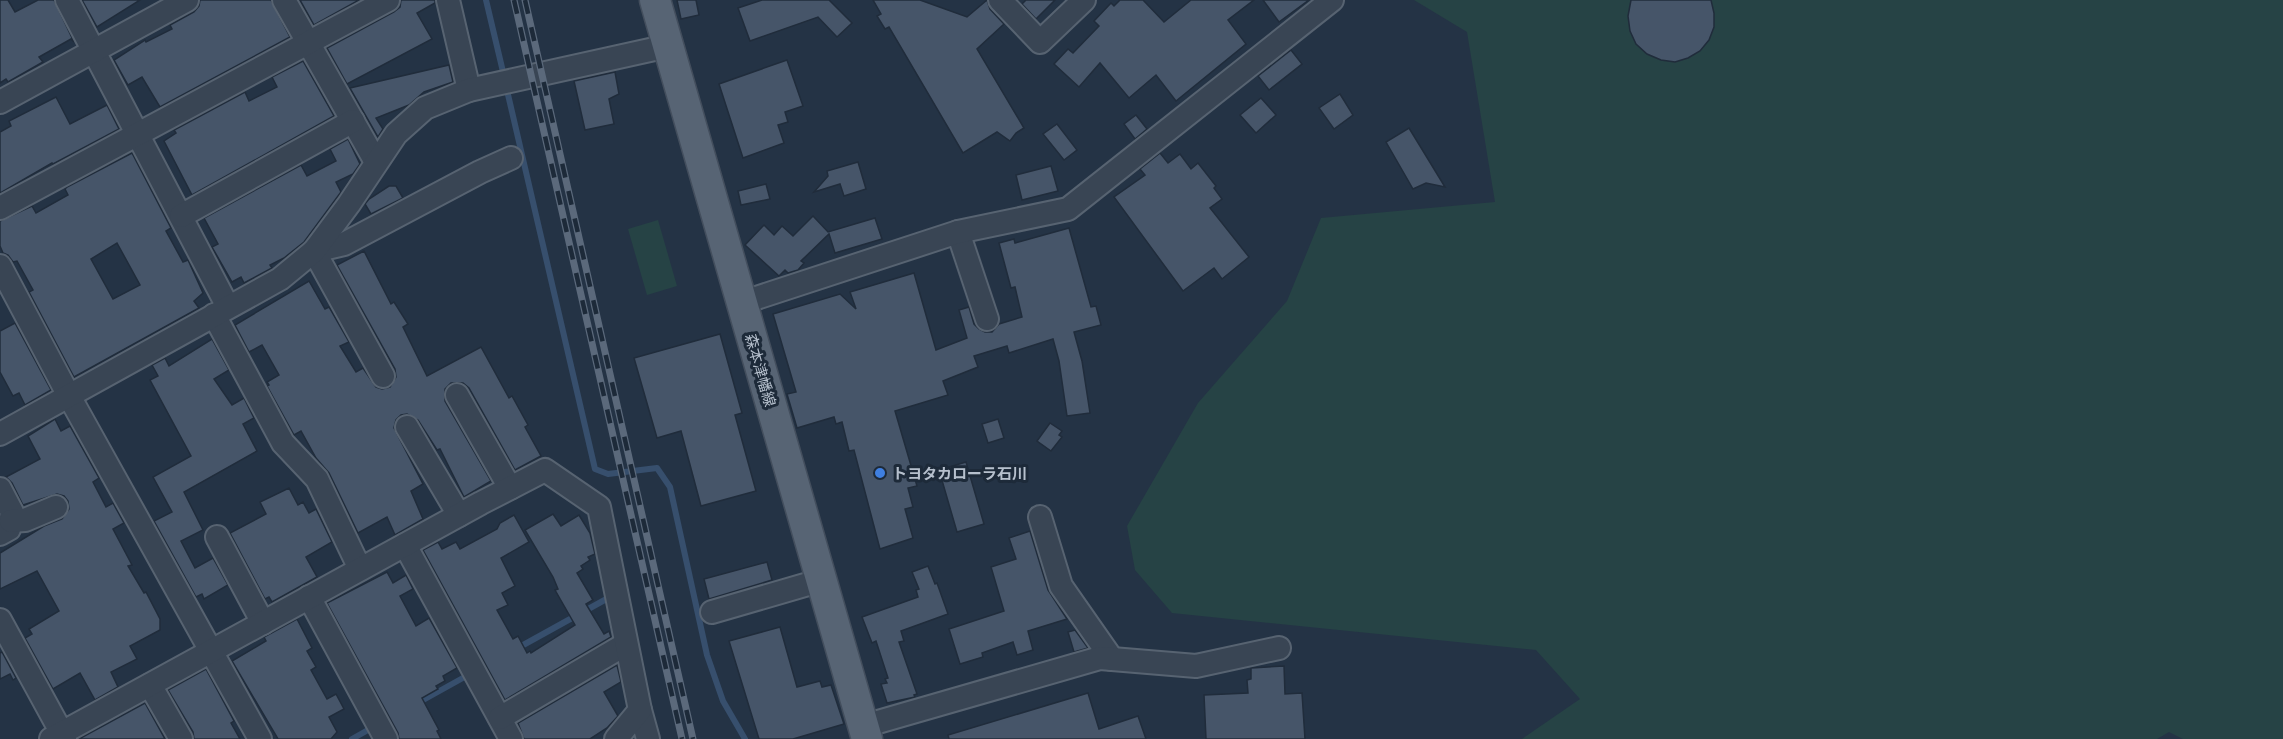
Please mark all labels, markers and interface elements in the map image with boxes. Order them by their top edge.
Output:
street label: 森本津幡線 [741,331,781,409]
place label: トヨタカローラ石川 [892,463,1027,483]
marker: トヨタカローラ石川 [873,466,887,480]

